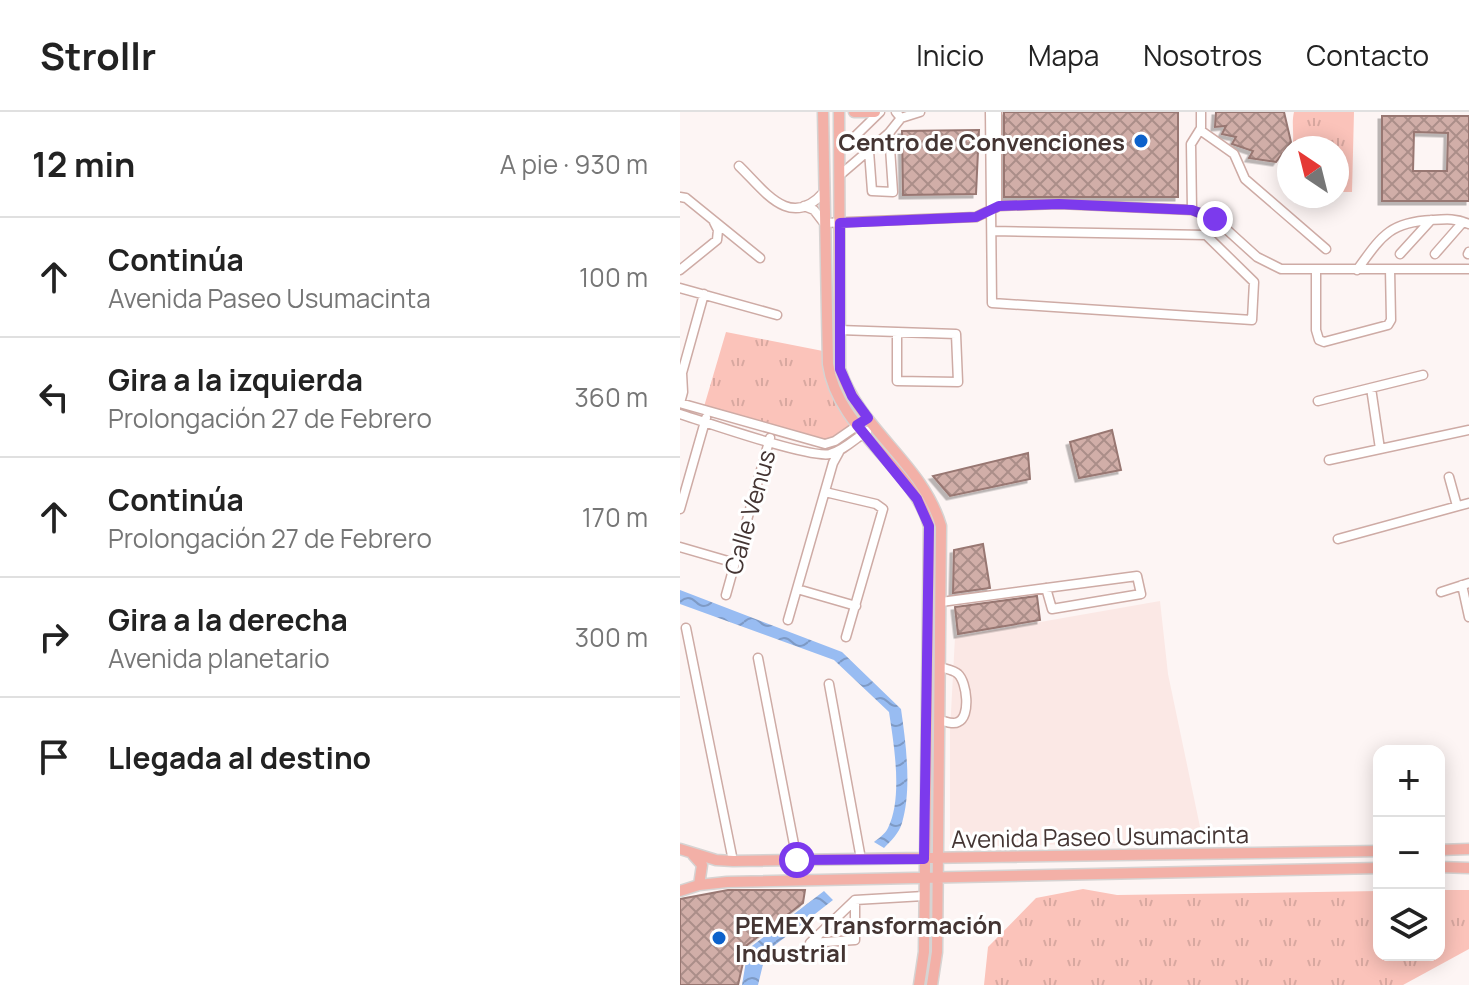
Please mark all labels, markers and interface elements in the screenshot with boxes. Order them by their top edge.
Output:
text: Strollr [40,29,156,81]
text: Inicio [916,36,984,74]
text: Mapa [1028,36,1099,74]
text: Nosotros [1143,36,1262,74]
text: Contacto [1306,36,1429,74]
place label: Centro de Convenciones [838,125,1125,158]
marker: Centro de Convenciones [1132,132,1150,150]
north arrow [1277,136,1349,208]
text: 12 min [32,141,135,187]
text: A pie · 930 m [500,146,648,182]
route end [1197,201,1233,237]
text: Continúa [108,239,244,280]
icon: ahead [32,255,76,299]
text: 100 m [579,259,648,295]
text: Avenida Paseo Usumacinta [108,280,431,316]
text: Gira a la izquierda [108,359,363,400]
icon: left [32,375,76,419]
text: 360 m [574,379,648,415]
text: Prolongación 27 de Febrero [108,400,432,436]
street label: Calle Venus [715,446,783,578]
text: Continúa [108,479,244,520]
icon: ahead [32,495,76,539]
text: 170 m [582,499,648,535]
text: Prolongación 27 de Febrero [108,520,432,556]
text: Gira a la derecha [108,599,348,640]
icon: right [32,615,76,659]
text: 300 m [575,619,648,655]
text: Avenida planetario [108,640,330,676]
icon: arrive [32,735,76,779]
text: Llegada al destino [108,737,371,778]
map controls [1373,745,1445,961]
button: + [1373,745,1445,817]
street label: Avenida Paseo Usumacinta [951,817,1249,855]
button: − [1373,817,1445,889]
route start [779,842,815,878]
button: layers [1373,889,1445,961]
place label: PEMEX Transformación Industrial [735,908,1002,969]
marker: PEMEX Transformación Industrial [710,929,728,947]

